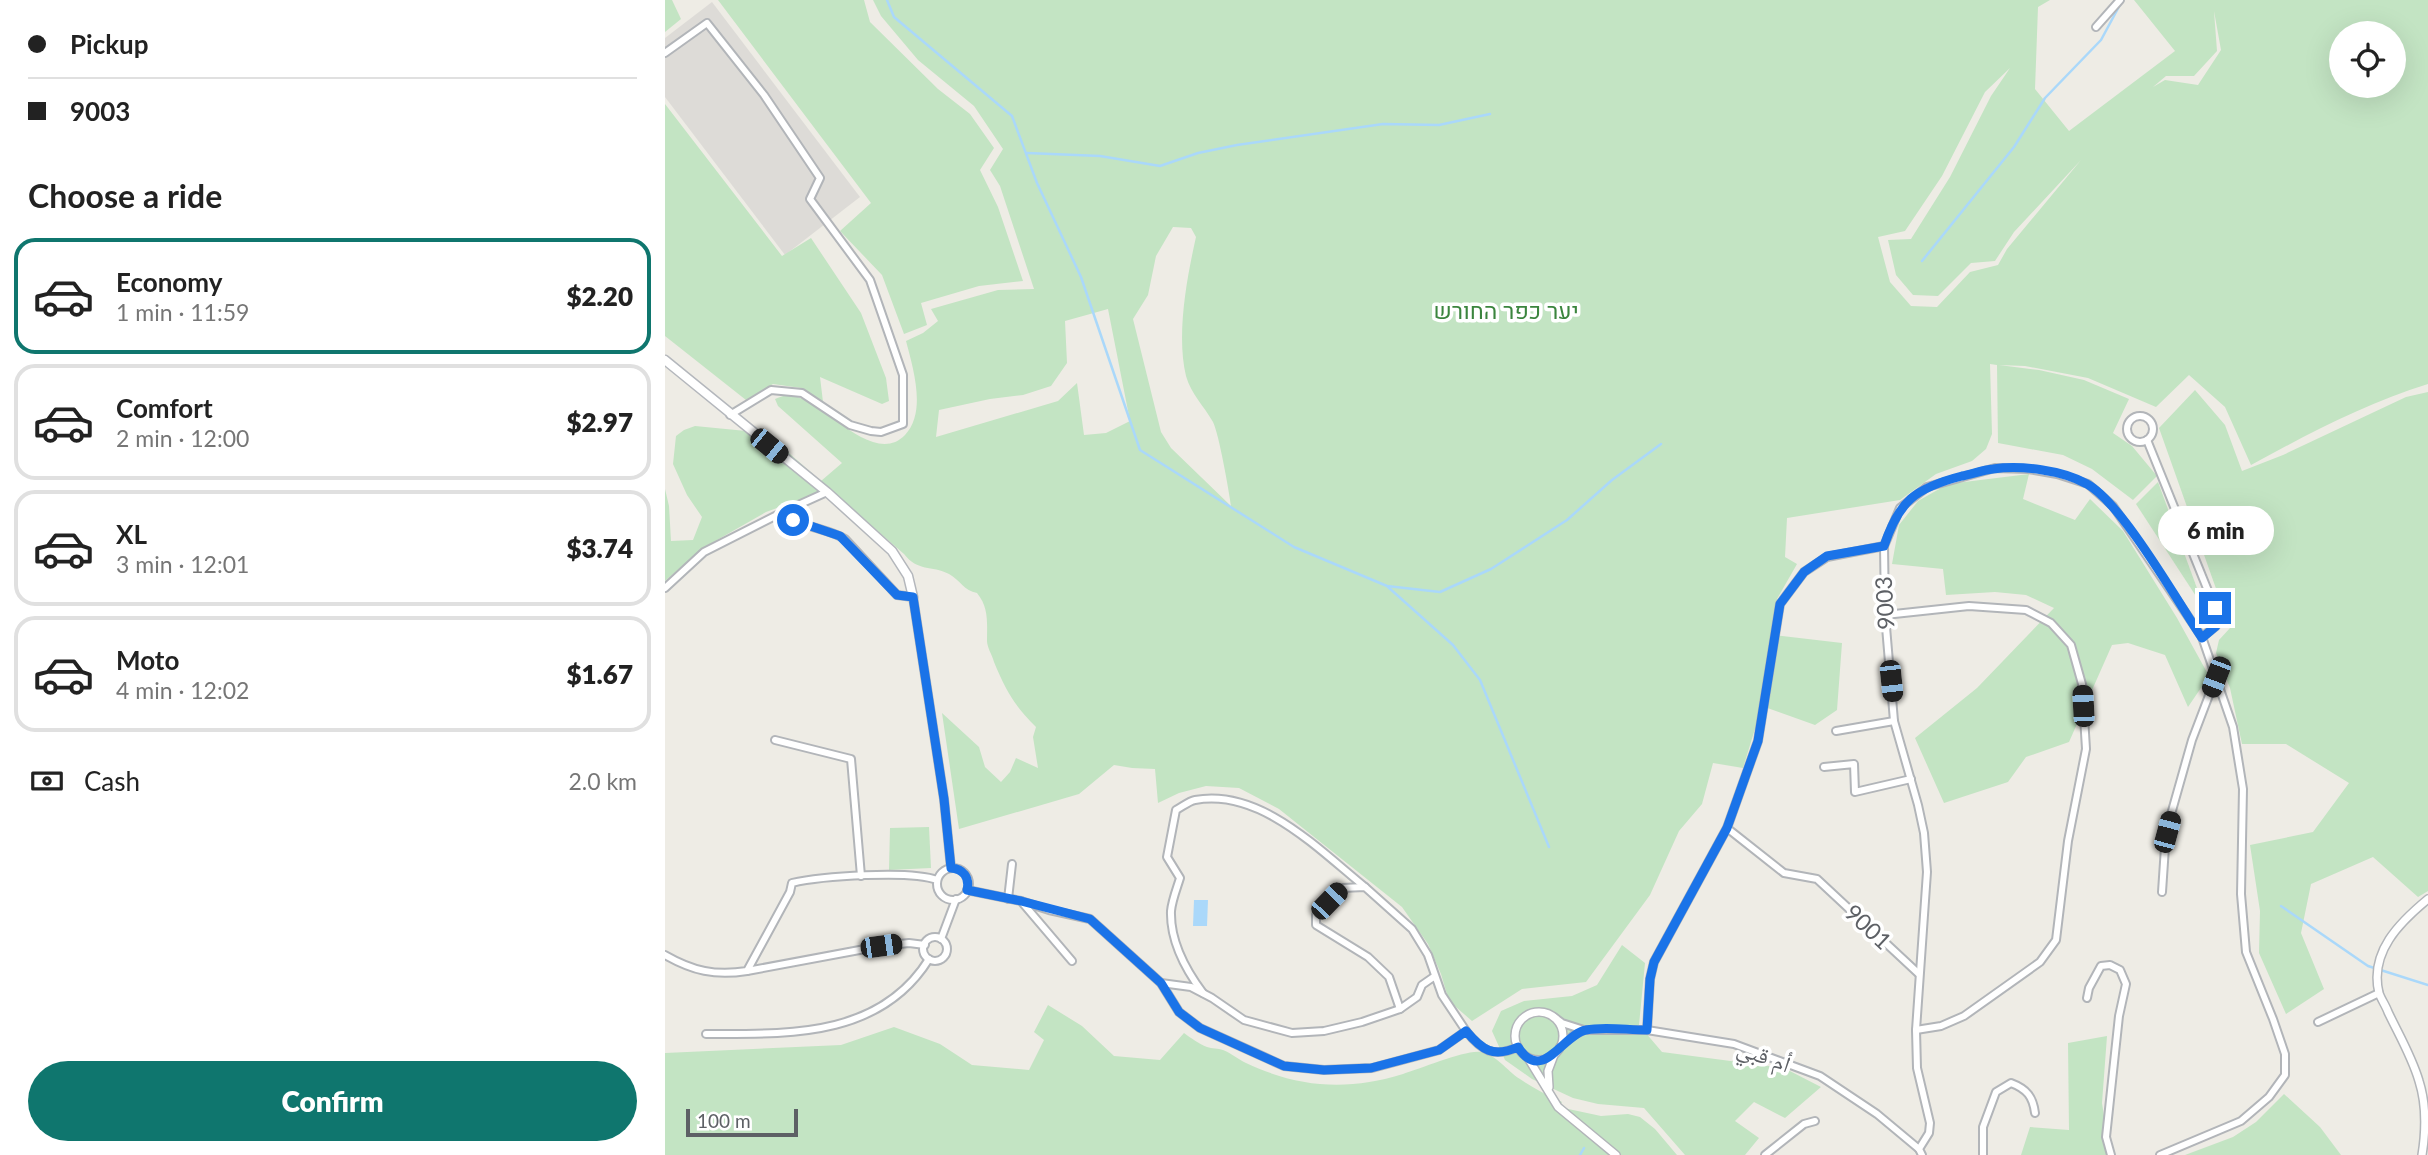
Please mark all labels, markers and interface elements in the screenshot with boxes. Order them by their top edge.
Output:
map controls [2329,21,2406,98]
button: locate [2329,21,2406,98]
text: Pickup [70,28,149,60]
text: 9003 [70,95,130,127]
text: Choose a ride [28,176,222,215]
icon: car [32,265,95,328]
text: Economy [116,266,222,298]
text: $2.20 [566,280,633,312]
park label: יער כפר החורש [1433,296,1579,324]
text: 1 min · 11:59 [116,298,249,326]
icon: car [32,391,95,454]
text: Comfort [116,392,213,424]
text: $2.97 [566,406,633,438]
text: 2 min · 12:00 [116,424,249,452]
car [747,425,792,467]
route start [777,504,809,536]
callout: 6 min [2157,506,2273,556]
text: 6 min [2187,516,2245,544]
icon: car [32,517,95,580]
text: XL [116,518,147,550]
text: $3.74 [566,532,633,564]
text: 3 min · 12:01 [116,550,249,578]
street label: 9003 [1869,576,1899,630]
route end [2199,592,2231,624]
icon: car [32,643,95,706]
text: Moto [116,644,179,676]
car [2199,654,2234,700]
text: $1.67 [566,658,633,690]
car [1879,659,1904,703]
text: 4 min · 12:02 [116,676,249,704]
car [2072,684,2095,728]
icon: cash [28,762,66,800]
text: Cash [84,765,140,797]
text: 2.0 km [568,767,637,795]
car [2152,809,2183,855]
car [1307,879,1352,923]
street label: 9001 [1840,898,1898,955]
car [859,933,904,959]
street label: أم قبي [1732,1033,1795,1083]
button: Confirm [28,1061,637,1141]
scale bar [686,1106,798,1138]
text: 100 m [697,1109,751,1132]

